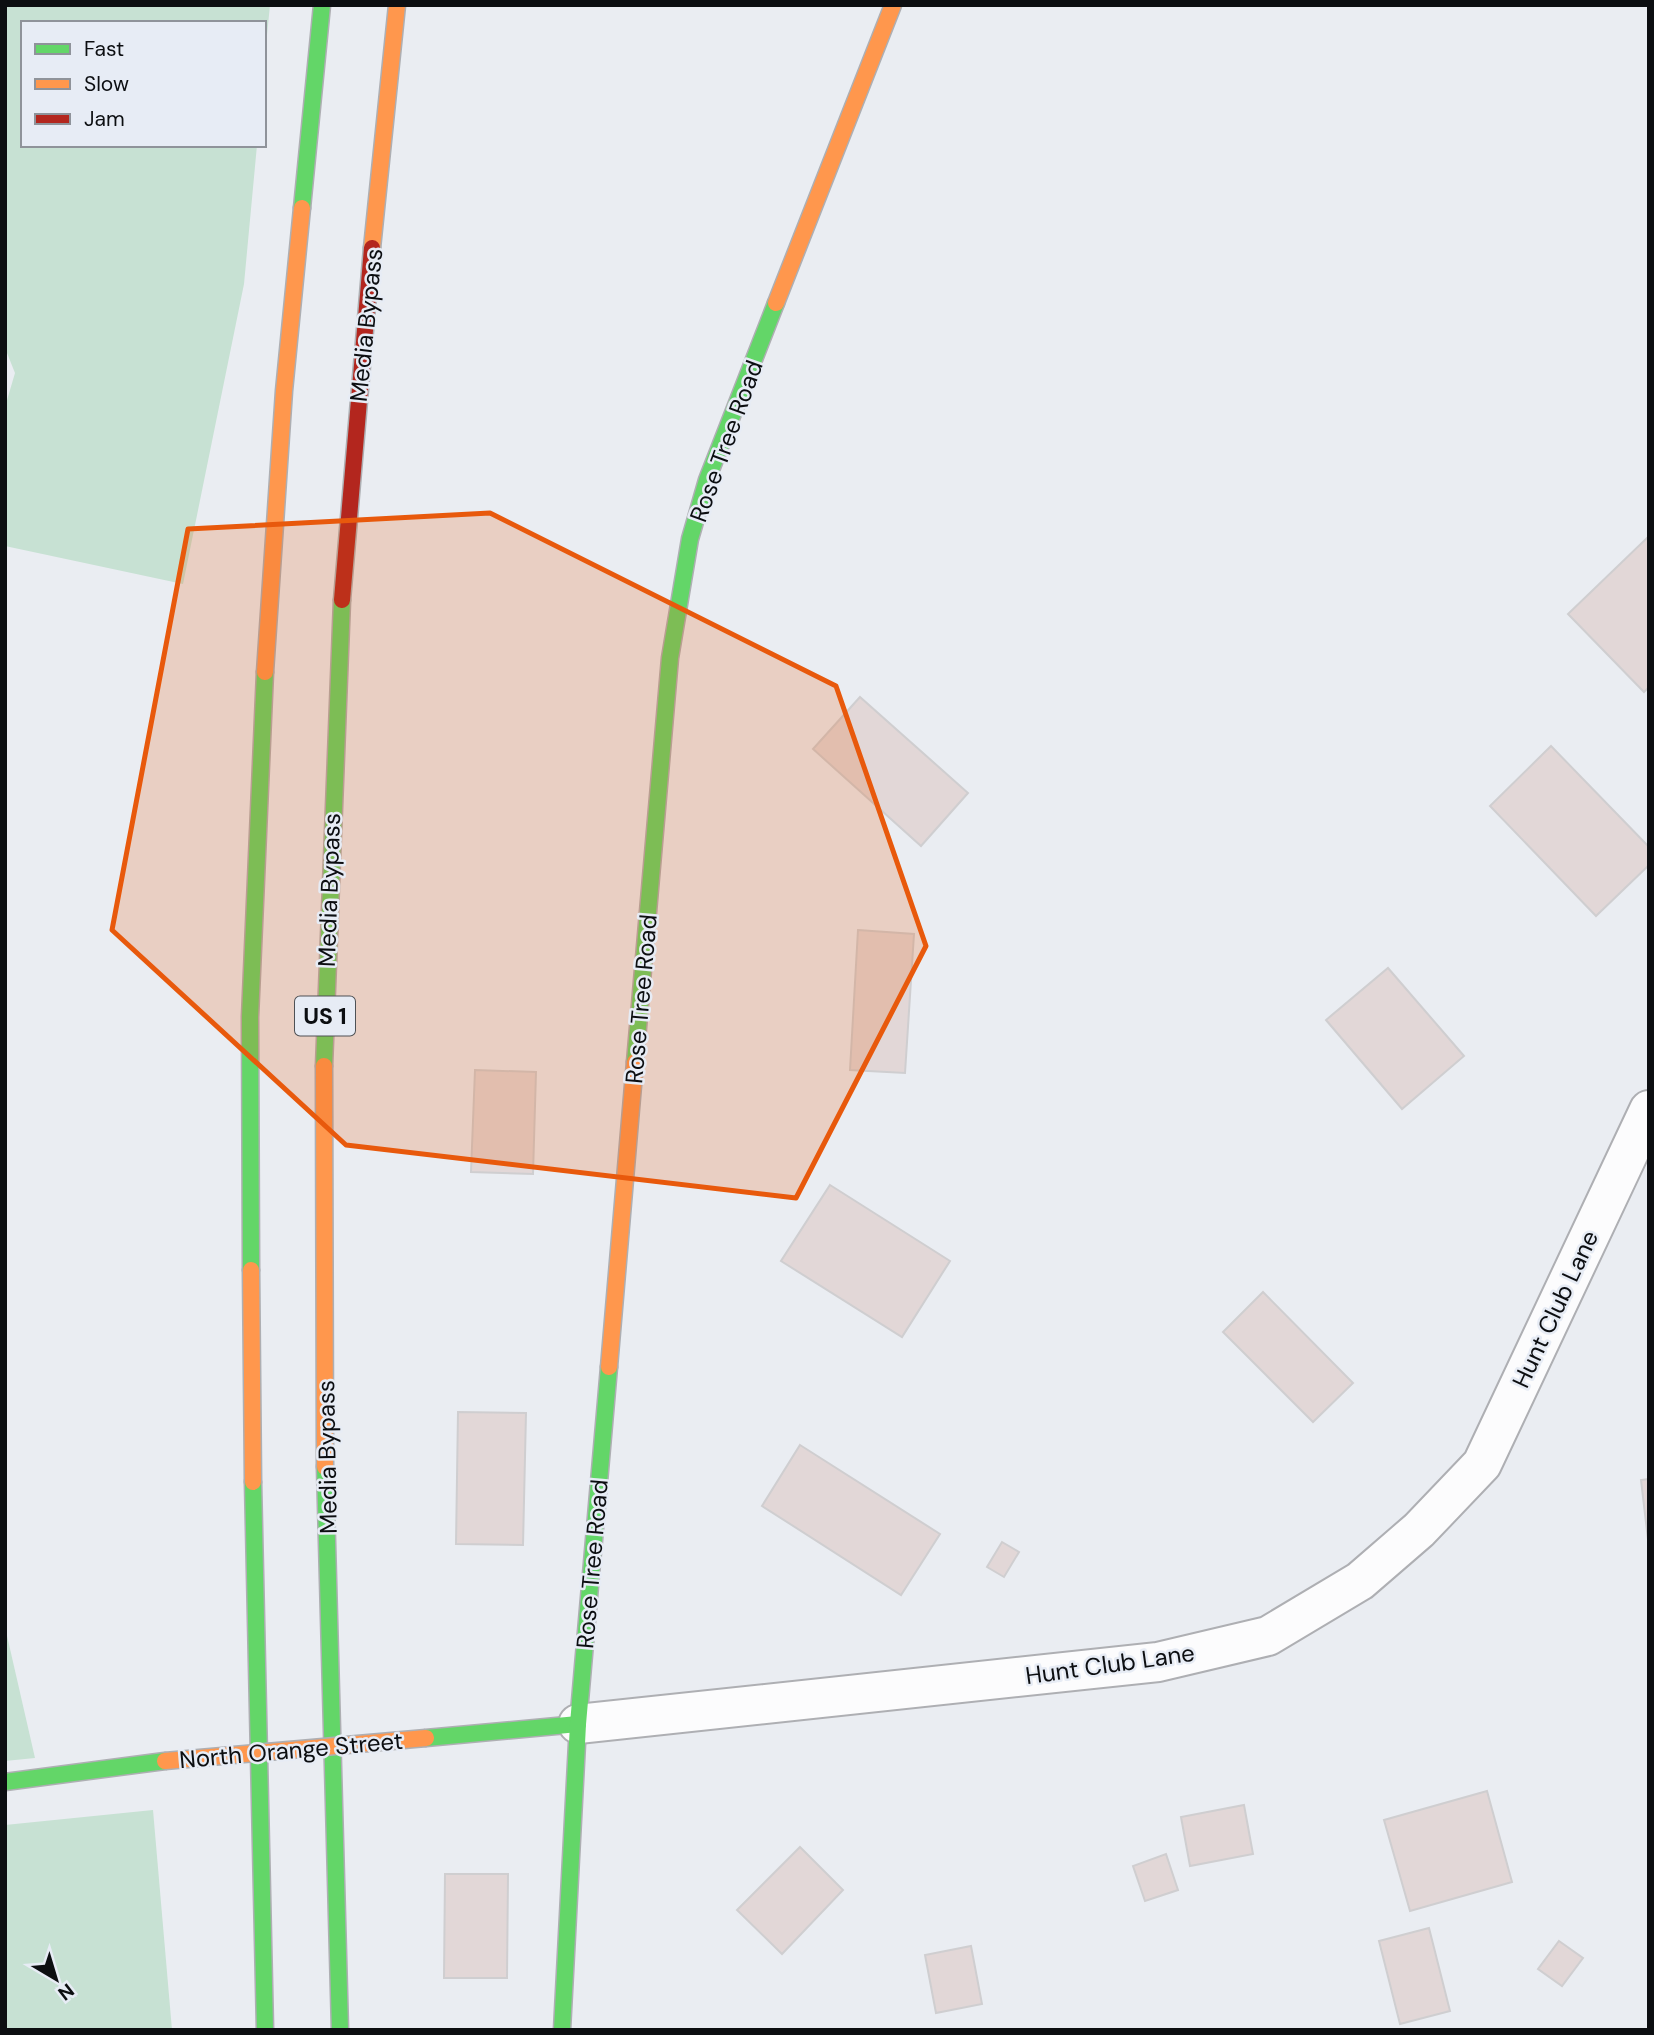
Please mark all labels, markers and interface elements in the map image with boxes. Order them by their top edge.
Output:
legend [21,21,266,147]
text: Fast [84,35,124,63]
text: Slow [84,70,129,98]
text: Jam [84,105,125,133]
street label: Media Bypass [343,247,389,403]
street label: Rose Tree Road [682,356,770,526]
street label: Media Bypass [311,812,347,968]
street label: Rose Tree Road [618,913,664,1085]
road number: US 1 [295,996,355,1036]
street label: Hunt Club Lane [1505,1225,1605,1393]
street label: Media Bypass [310,1380,344,1534]
street label: Rose Tree Road [569,1478,615,1650]
street label: Hunt Club Lane [1023,1637,1197,1691]
street label: North Orange Street [178,1725,404,1775]
north arrow [21,1944,91,2014]
text: N [53,1978,79,2006]

